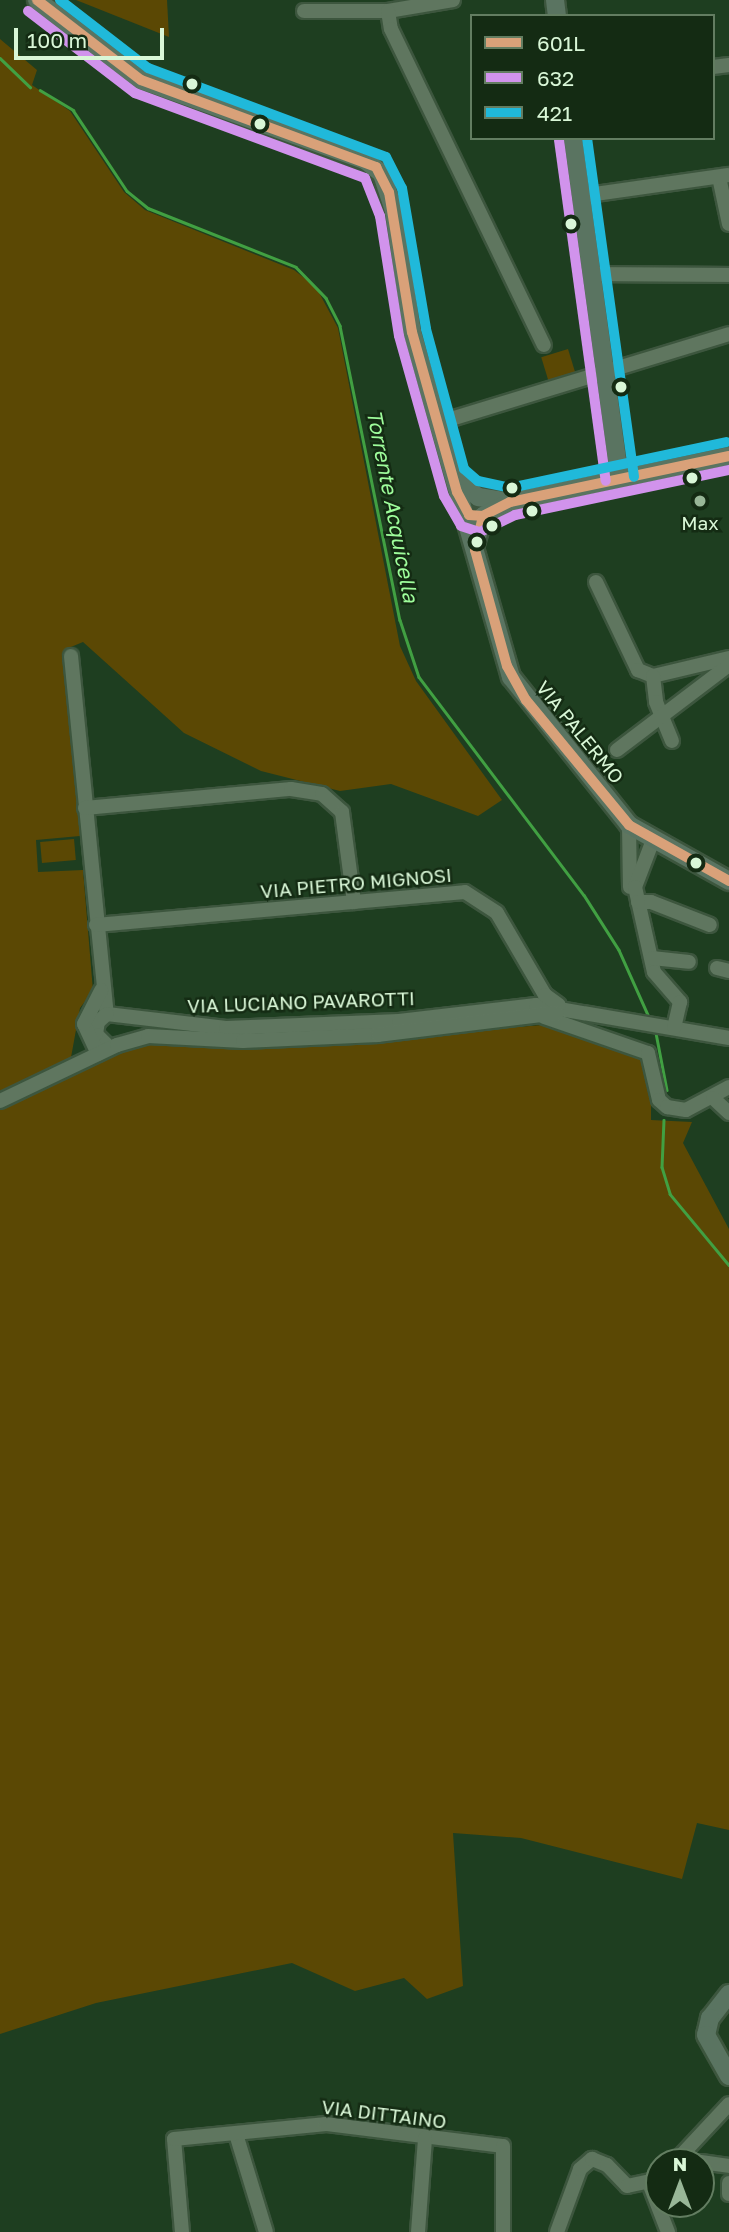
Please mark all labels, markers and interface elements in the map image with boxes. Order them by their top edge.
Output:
scale bar [18,14,168,58]
legend [470,14,715,140]
text: 100 m [27,27,87,53]
text: 601L [537,30,585,56]
text: 632 [537,65,574,91]
unlabelled marker [185,77,199,91]
text: 421 [537,100,572,126]
unlabelled marker [253,117,267,131]
unlabelled marker [564,217,578,231]
unlabelled marker [614,380,628,394]
water label: Torrente Acquicella [362,407,424,605]
unlabelled marker [685,471,699,485]
unlabelled marker [505,481,519,495]
marker: Max [692,493,708,509]
unlabelled marker [525,504,539,518]
place label: Max [681,512,719,534]
unlabelled marker [485,519,499,533]
unlabelled marker [470,535,484,549]
street label: VIA PALERMO [532,676,628,788]
unlabelled marker [689,856,703,870]
street label: VIA PIETRO MIGNOSI [259,863,453,903]
street label: VIA LUCIANO PAVAROTTI [187,987,415,1017]
street label: VIA DITTAINO [320,2095,448,2133]
north arrow [645,2148,715,2218]
text: N [673,2152,687,2175]

